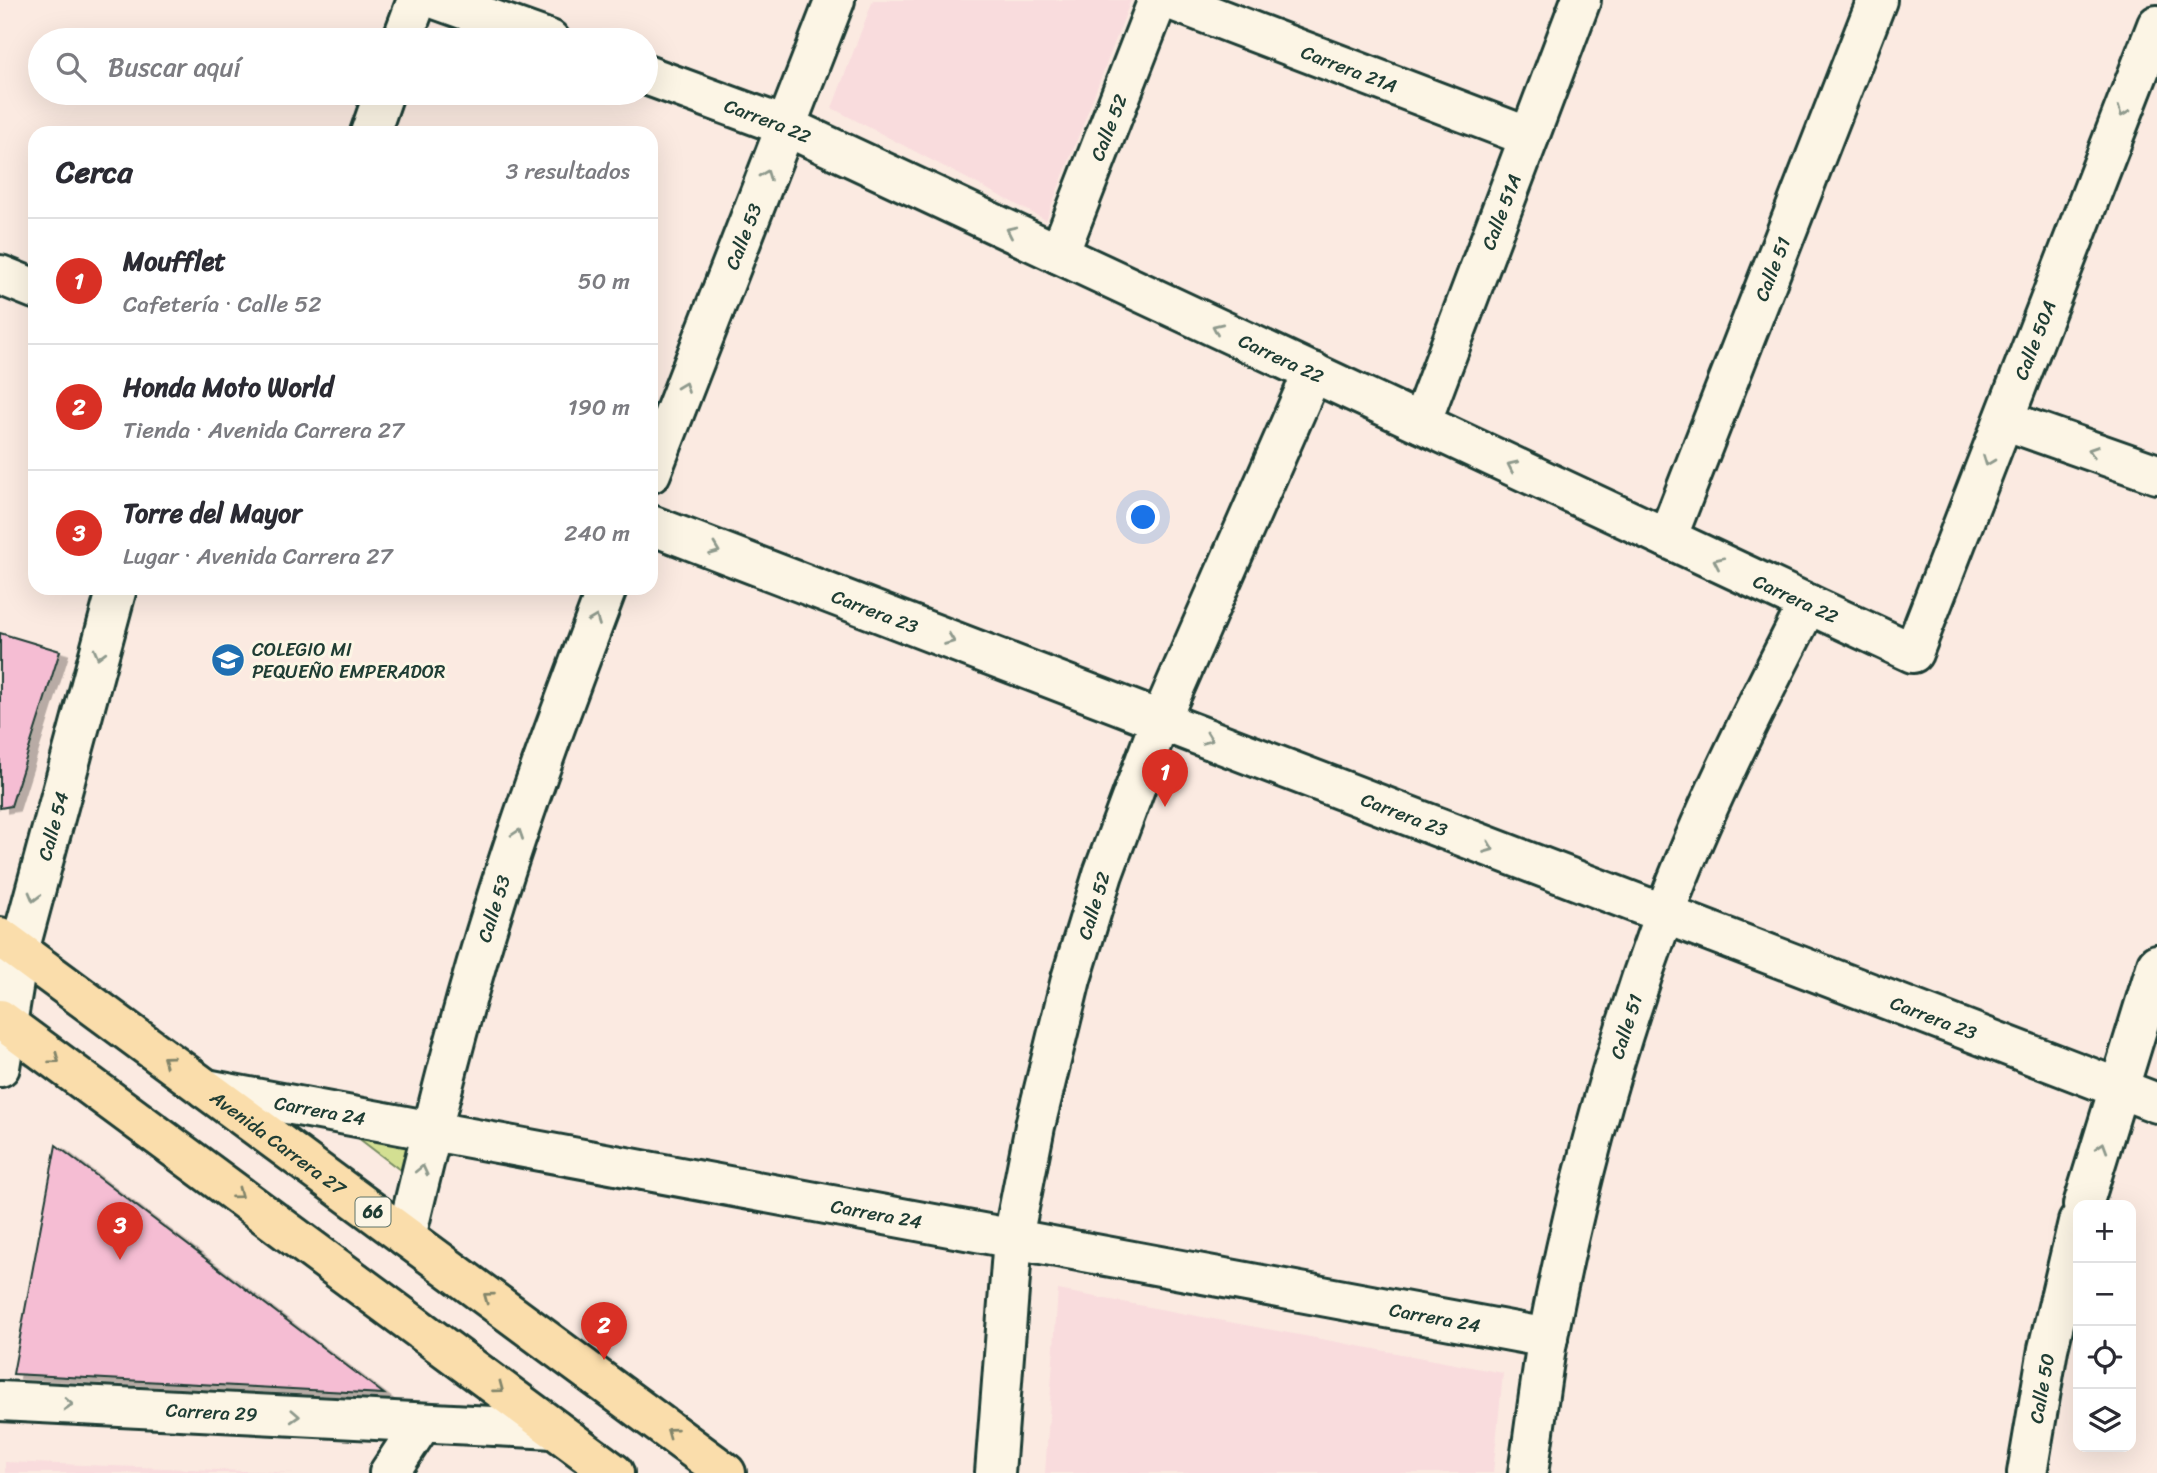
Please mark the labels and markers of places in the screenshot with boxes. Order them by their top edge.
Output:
place label: COLEGIO MI PEQUEÑO EMPERADOR [252,633,446,688]
school or university icon: COLEGIO MI PEQUEÑO EMPERADOR [209,641,247,679]
pin: 1 [1142,749,1188,807]
pin: 3 [97,1202,143,1260]
pin: 2 [581,1302,627,1360]

